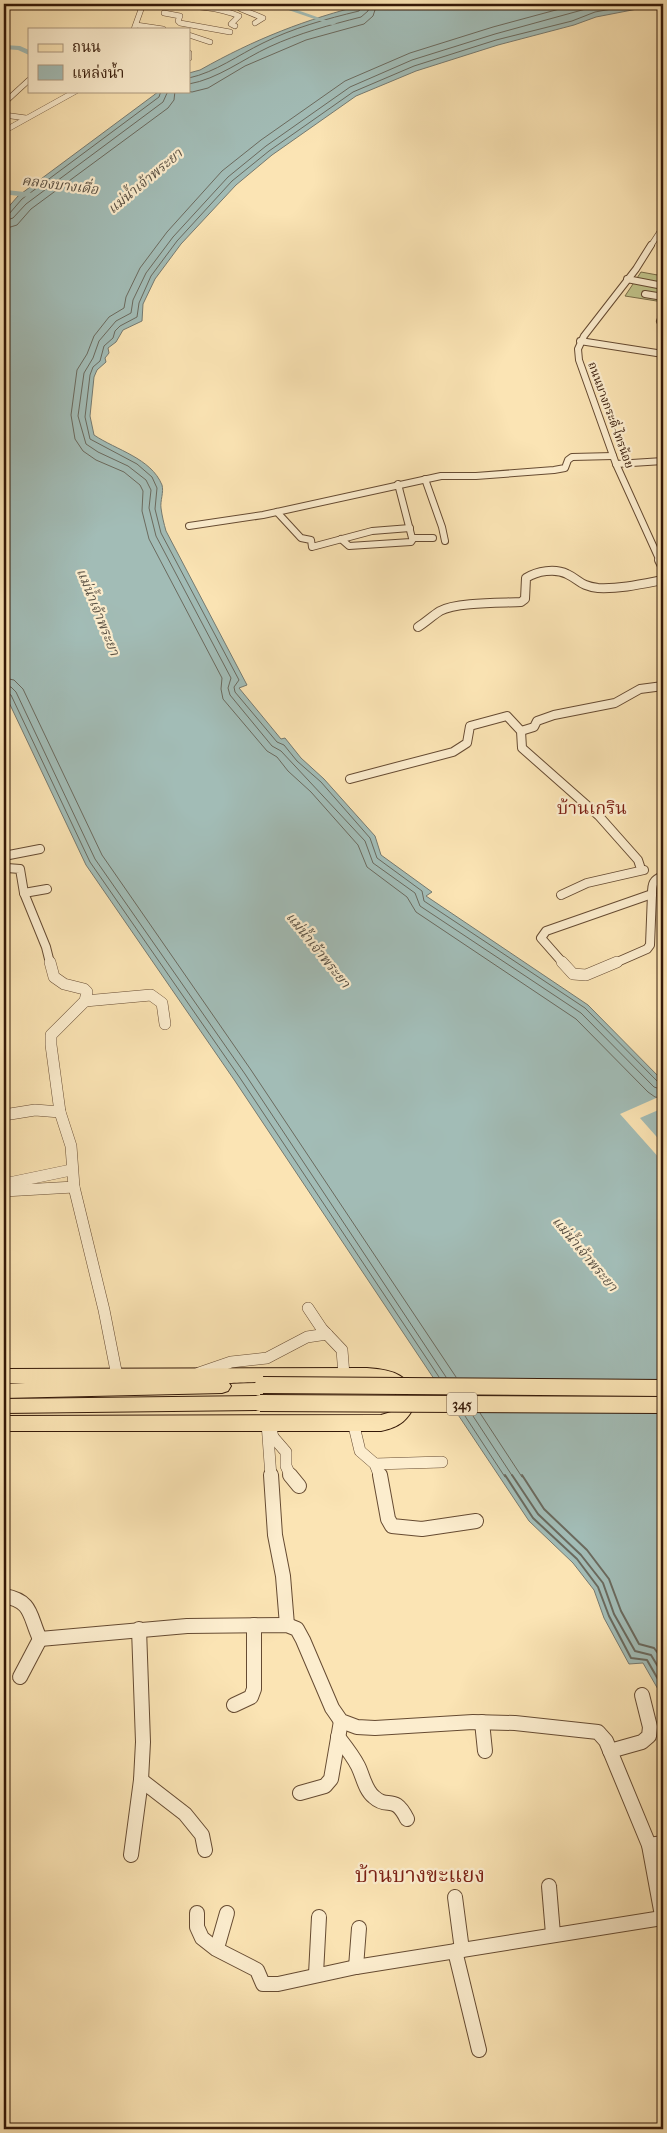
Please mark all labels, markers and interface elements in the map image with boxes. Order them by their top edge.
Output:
legend [28,28,190,92]
text: ถนน [72,38,101,56]
text: แหล่งน้ำ [72,62,124,82]
water label: แม่น้ำเจ้าพระยา [103,143,187,217]
water label: คลองบางเดื่อ [21,170,100,198]
street label: ถนนบางกระดี่-ไทรน้อย [585,359,639,470]
water label: แม่น้ำเจ้าพระยา [73,565,125,659]
district label: บ้านเกริน [557,798,627,819]
water label: แม่น้ำเจ้าพระยา [282,907,356,992]
water label: แม่น้ำเจ้าพระยา [549,1212,623,1296]
road number: 345 [447,1392,477,1416]
district label: บ้านบางขะแยง [355,1863,485,1887]

